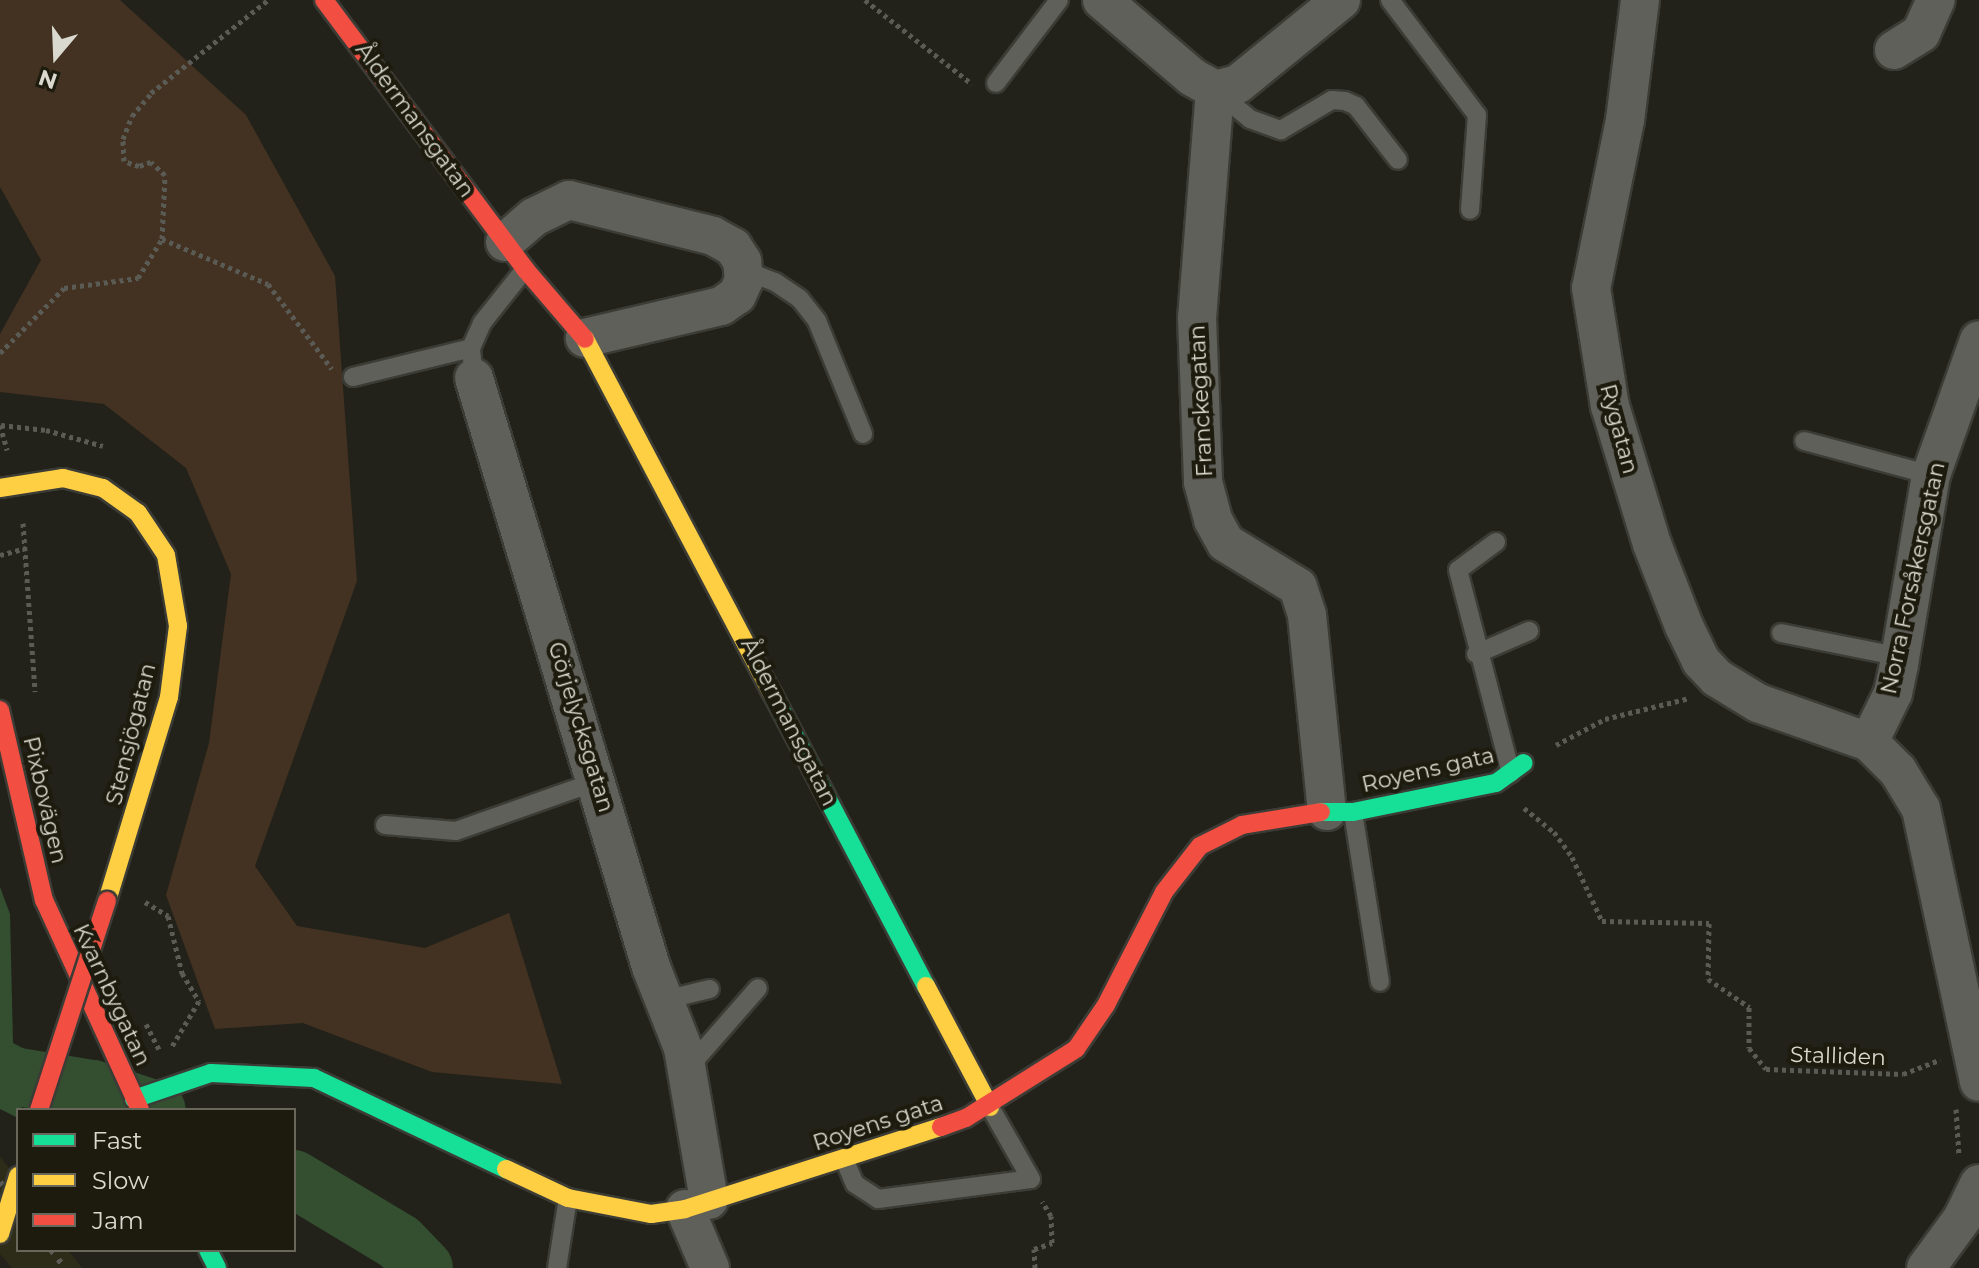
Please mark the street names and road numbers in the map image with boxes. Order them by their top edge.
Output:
street label: Åldermansgatan [350,37,480,203]
street label: Franckegatan [1184,324,1218,478]
street label: Rygatan [1594,381,1644,477]
street label: Norra Forsåkersgatan [1875,459,1951,697]
street label: Åldermansgatan [735,634,843,810]
street label: Görjelycksgatan [543,639,619,815]
street label: Stensjögatan [101,660,161,808]
street label: Pixbovägen [18,734,72,866]
street label: Royens gata [1359,742,1497,798]
street label: Kvarnbygatan [68,920,156,1070]
street label: Stalliden [1790,1041,1886,1071]
street label: Royens gata [810,1090,946,1156]

